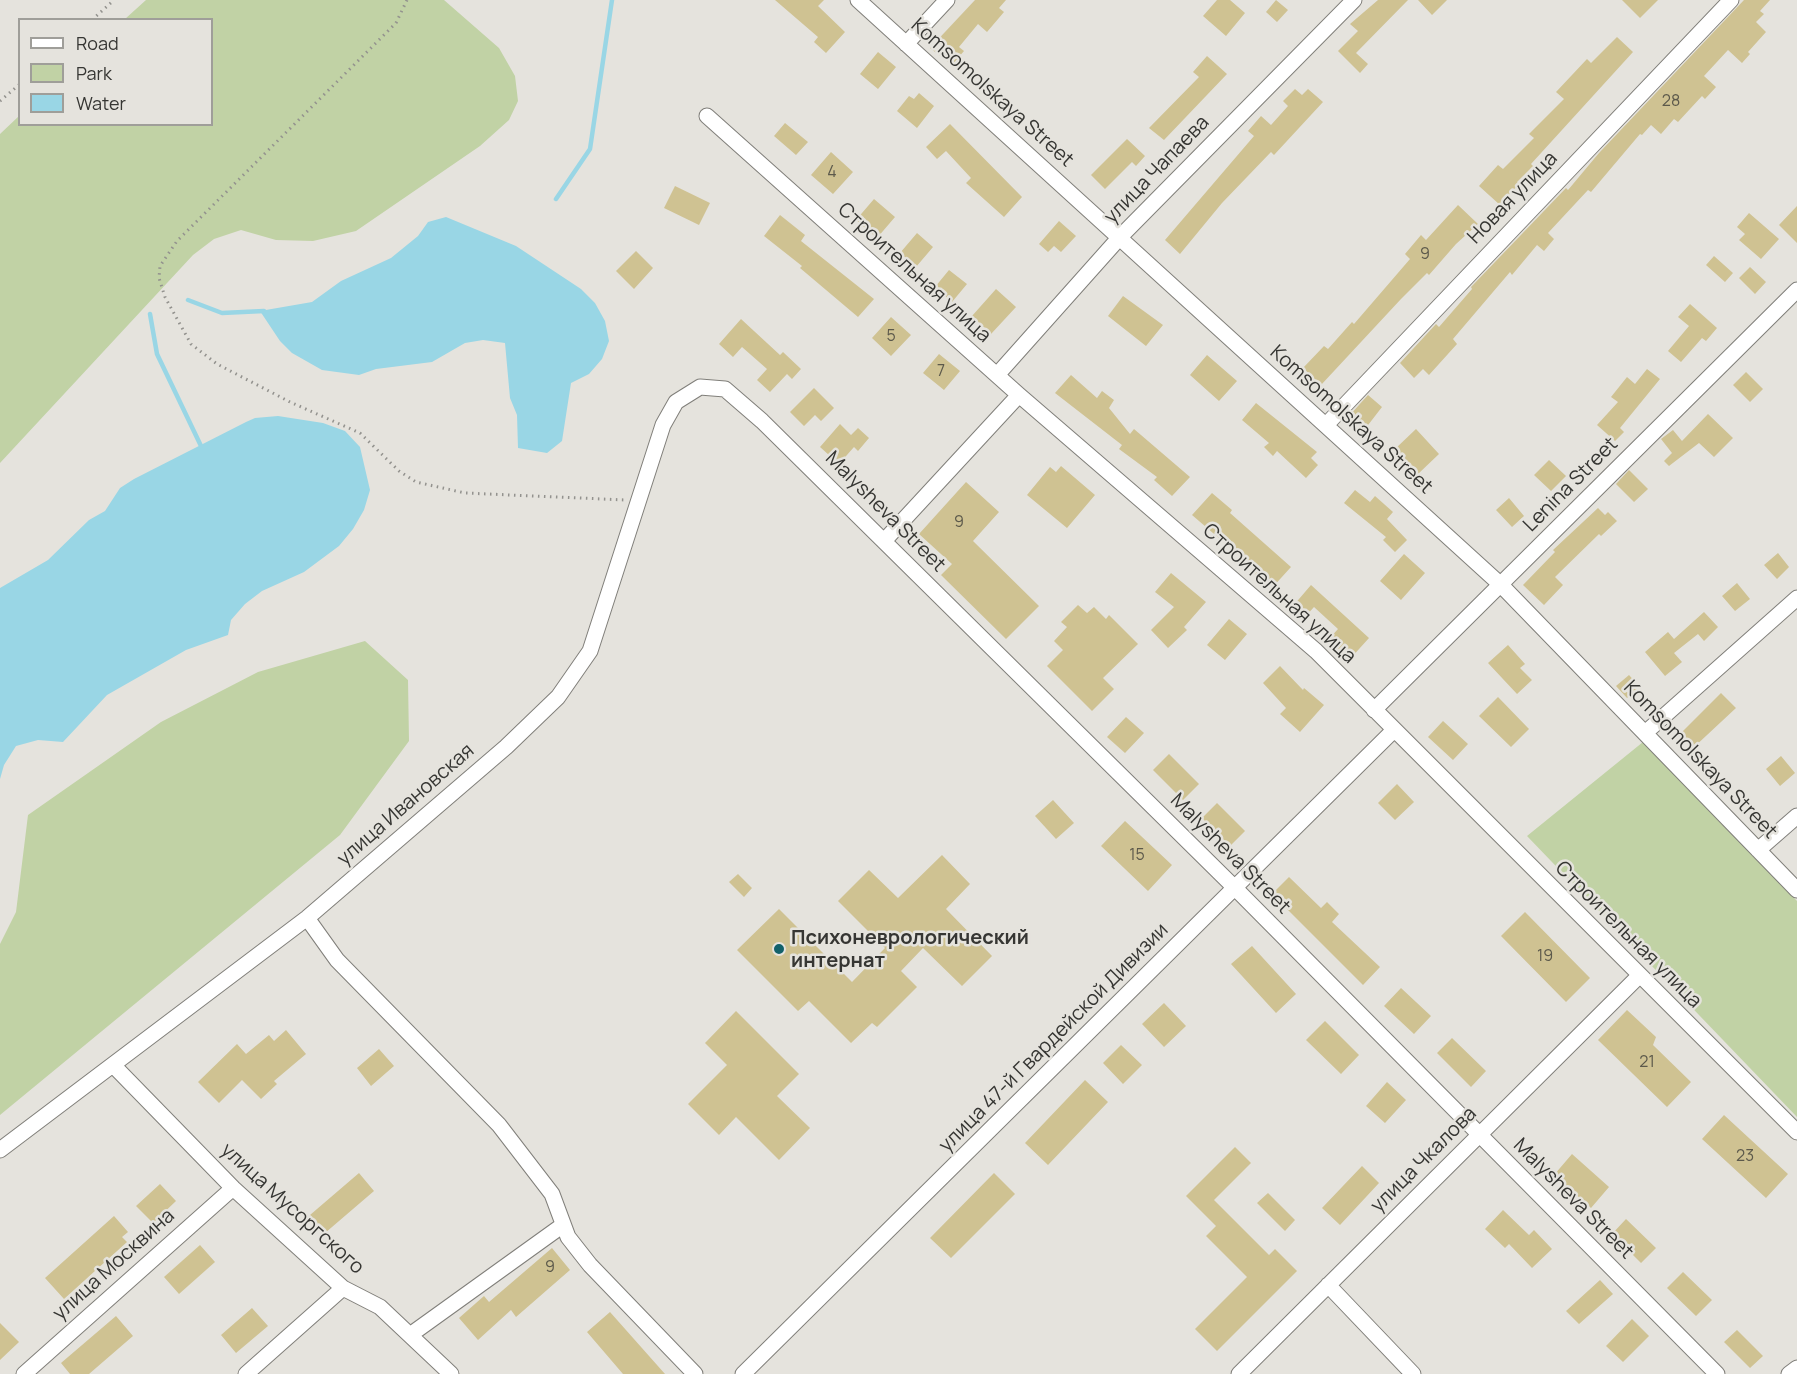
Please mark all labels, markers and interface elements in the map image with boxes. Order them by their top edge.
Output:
street label: Komsomolskaya Street [906,14,1078,172]
legend [18,18,213,126]
text: Road [76,31,119,55]
text: Park [76,61,112,85]
text: Water [76,91,126,115]
house number: 28 [1662,92,1680,112]
street label: улица Чапаева [1100,111,1214,229]
street label: Новая улица [1463,147,1563,249]
house number: 4 [827,163,837,183]
street label: Строительная улица [833,198,995,348]
house number: 9 [1420,245,1430,265]
house number: 5 [886,327,896,347]
street label: Komsomolskaya Street [1265,341,1437,499]
house number: 7 [937,362,945,382]
street label: Lenina Street [1519,433,1623,537]
street label: Malysheva Street [820,447,950,577]
house number: 9 [954,513,964,533]
street label: Строительная улица [1198,519,1360,669]
street label: Komsomolskaya Street [1618,676,1782,844]
street label: улица Ивановская [333,739,479,871]
street label: Malysheva Street [1165,789,1295,919]
house number: 15 [1129,846,1145,866]
street label: Строительная улица [1550,857,1706,1013]
street label: улица 47-й Гвардейской Дивизии [934,918,1174,1158]
place label: Психоневрологический интернат [791,926,1029,973]
marker: Психоневрологический интернат [772,942,786,956]
house number: 19 [1537,947,1553,967]
house number: 21 [1639,1053,1655,1073]
street label: улица Чкалова [1366,1102,1482,1218]
street label: Malysheva Street [1508,1134,1638,1264]
street label: улица Мусоргского [215,1138,369,1280]
house number: 23 [1736,1147,1754,1167]
street label: улица Москвина [48,1204,180,1326]
house number: 9 [545,1258,555,1278]

